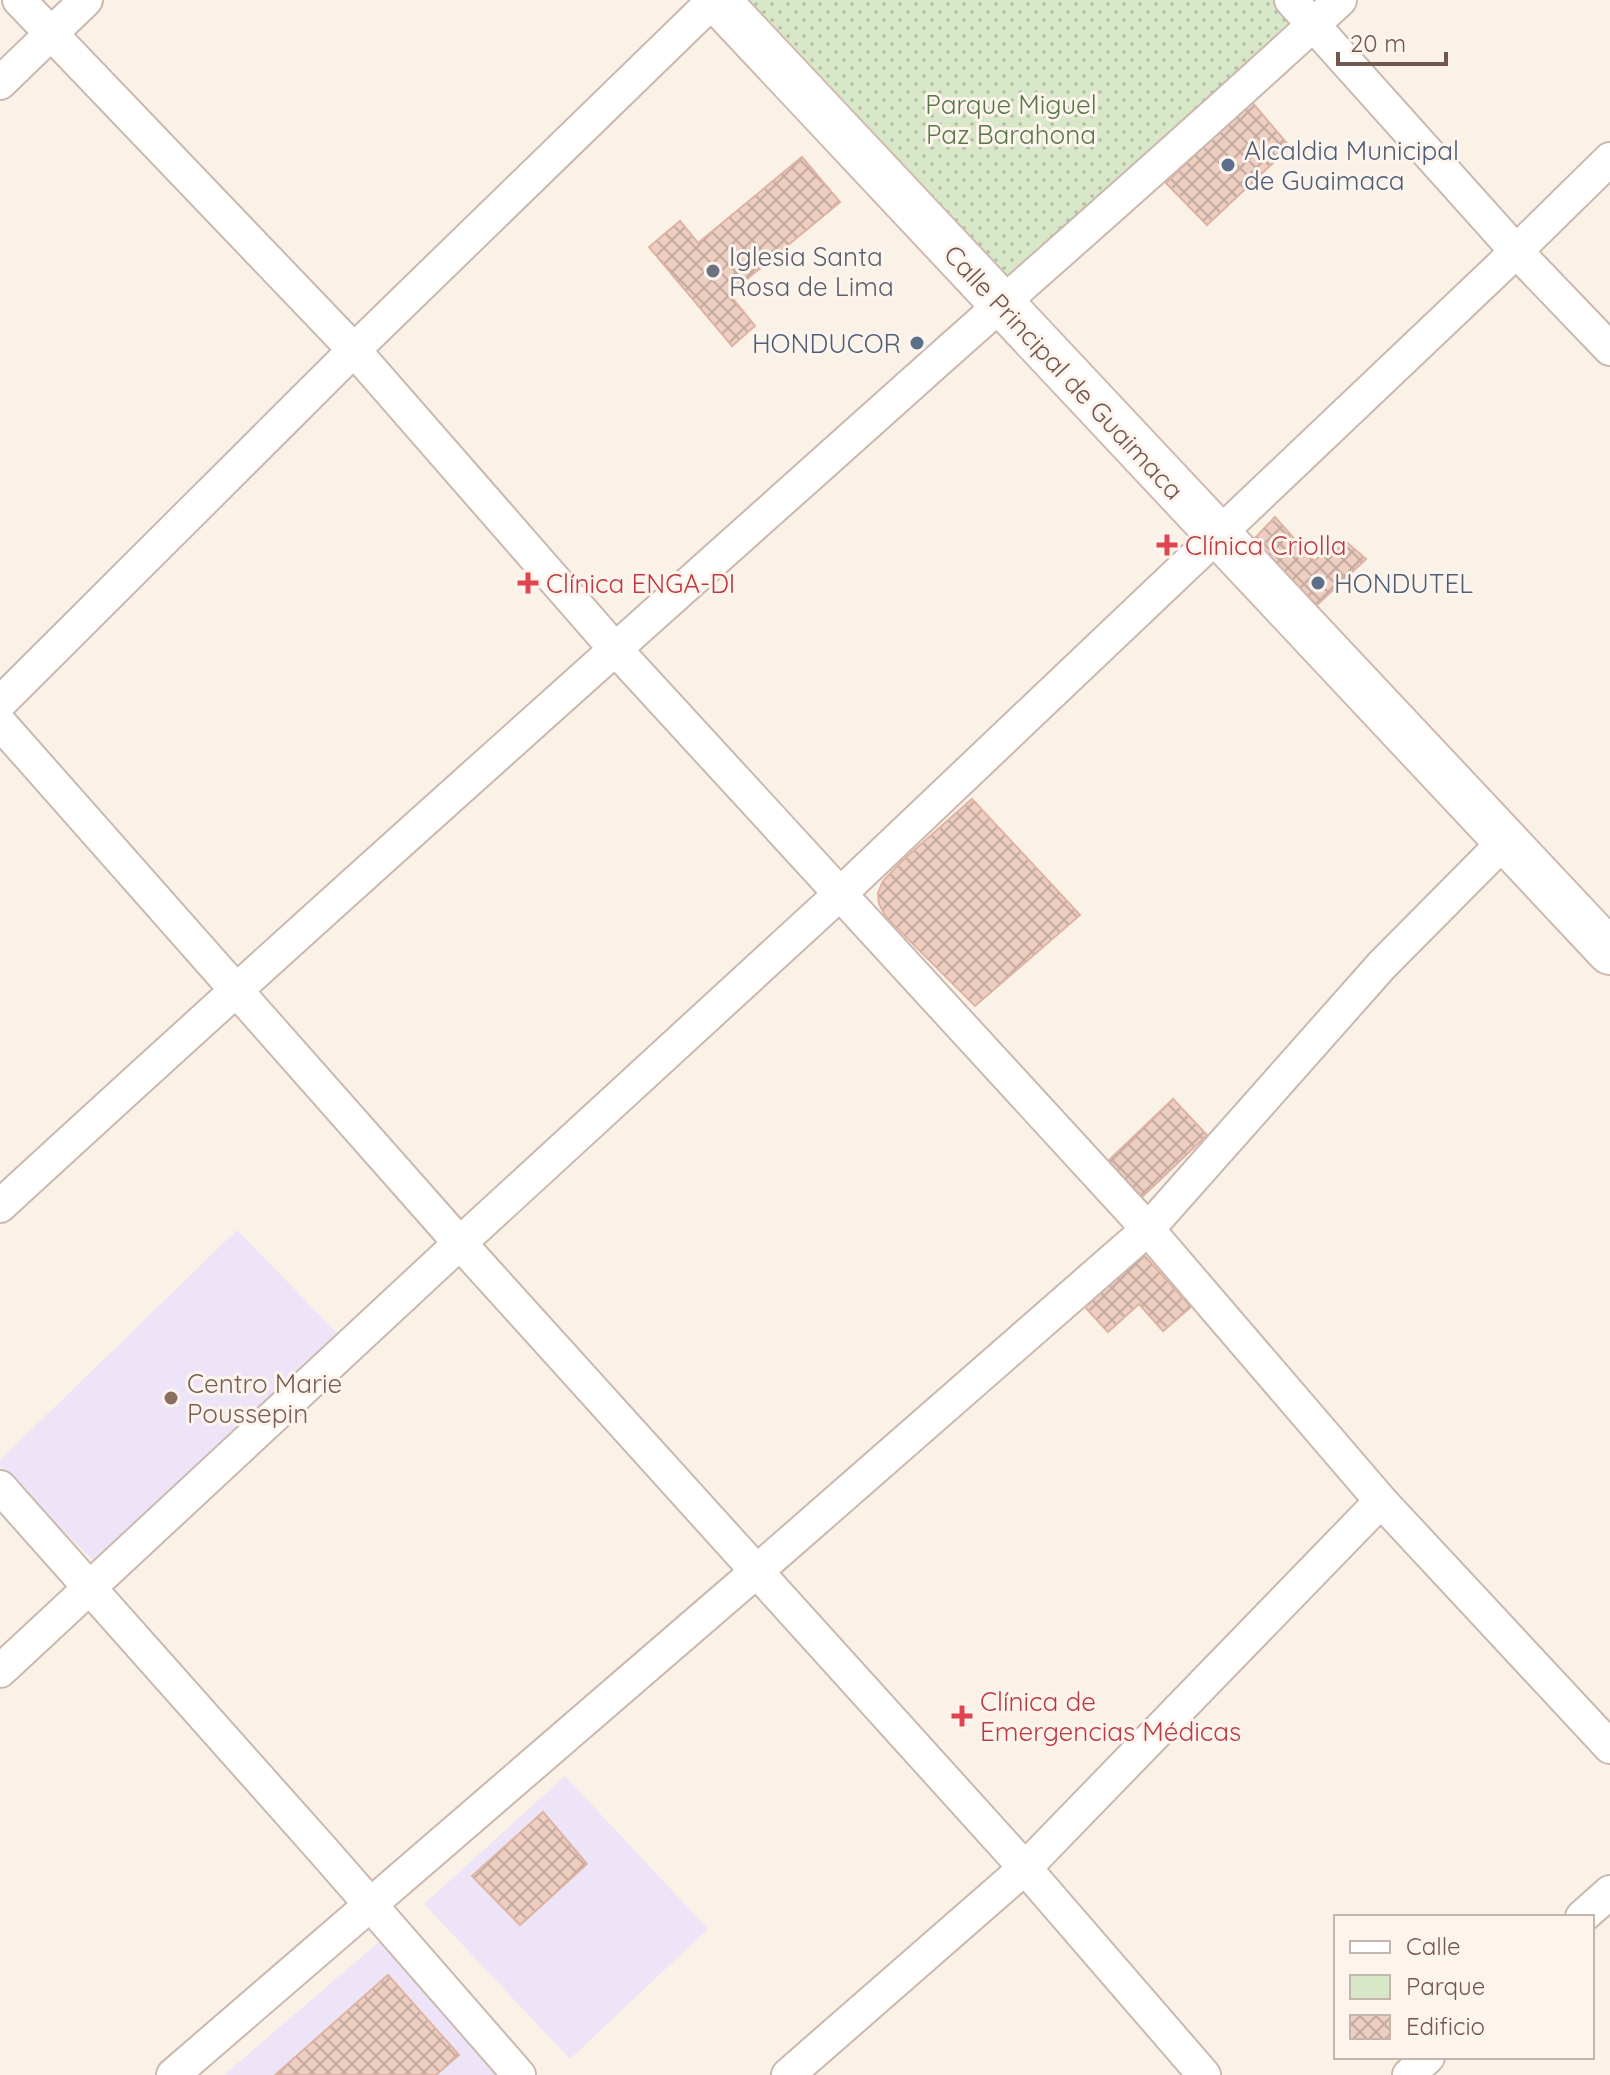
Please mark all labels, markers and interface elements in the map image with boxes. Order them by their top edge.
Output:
scale bar [1338,16,1446,66]
text: 20 m [1350,28,1406,58]
park label: Parque Miguel Paz Barahona [925,88,1097,151]
place label: Alcaldia Municipal de Guaimaca [1244,134,1459,197]
marker: Alcaldia Municipal de Guaimaca [1219,156,1237,174]
street label: Calle Principal de Guaimaca [937,238,1191,506]
place label: Iglesia Santa Rosa de Lima [729,240,894,303]
marker: Iglesia Santa Rosa de Lima [704,262,722,280]
place label: HONDUCOR [752,327,901,360]
marker: HONDUCOR [908,334,926,352]
place label: Clínica Criolla [1185,529,1346,562]
marker: Clínica Criolla [1156,534,1178,556]
place label: Clínica ENGA-DI [546,567,735,600]
place label: HONDUTEL [1334,567,1473,600]
marker: Clínica ENGA-DI [517,572,539,594]
marker: HONDUTEL [1309,574,1327,592]
place label: Centro Marie Poussepin [187,1367,342,1430]
marker: Centro Marie Poussepin [162,1389,180,1407]
place label: Clínica de Emergencias Médicas [980,1685,1241,1748]
marker: Clínica de Emergencias Médicas [951,1705,973,1727]
legend [1334,1915,1594,2059]
text: Calle [1406,1931,1461,1961]
text: Parque [1406,1971,1485,2001]
text: Edificio [1406,2011,1485,2041]

